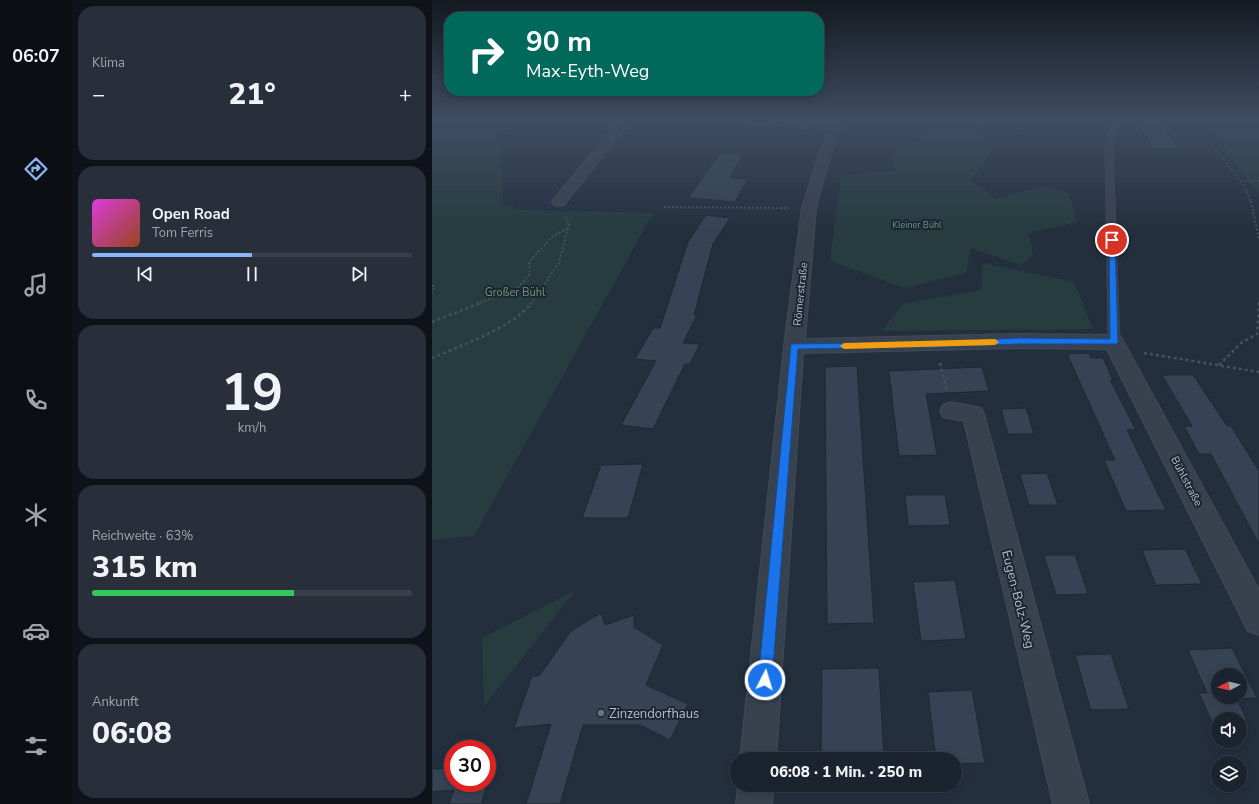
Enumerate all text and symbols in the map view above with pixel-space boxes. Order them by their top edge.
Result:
text: 90 m [526,23,592,61]
icon: right [460,28,512,80]
text: 06:07 [12,44,60,68]
text: Klima [92,54,125,72]
text: Max-Eyth-Weg [526,59,649,83]
text: 21° [228,74,276,115]
text: − [92,80,105,110]
text: + [399,80,412,110]
icon: directions [22,155,50,183]
text: Open Road [152,204,230,224]
park label: Kleiner Bühl [892,219,942,231]
pin [1095,223,1129,257]
text: Tom Ferris [152,224,213,242]
icon: arrive [1101,229,1123,251]
street label: Römerstraße [790,261,811,327]
icon: previous [134,263,156,285]
icon: pause [241,263,263,285]
icon: next [348,263,370,285]
icon: music [22,271,50,299]
park label: Großer Bühl [485,285,546,300]
text: 19 [221,357,283,428]
icon: phone [22,386,50,414]
text: km/h [238,419,266,437]
street label: Bühlstraße [1167,454,1206,509]
icon: climate [22,501,50,529]
text: Reichweite · 63% [92,527,193,545]
text: 315 km [92,547,198,588]
street label: Eugen-Bolz-Weg [997,548,1039,650]
icon: car [22,617,50,645]
position arrow [744,659,786,701]
north arrow [1211,668,1247,704]
map controls [1211,668,1247,792]
text: Ankunft [92,693,139,711]
place label: Zinzendorfhaus [609,705,699,723]
marker: Zinzendorfhaus [596,708,606,718]
button: sound [1211,712,1247,748]
text: 06:08 [92,713,172,754]
icon: filters [22,732,50,760]
speed limit sign: 30 [444,740,496,792]
button: layers [1211,756,1247,792]
text: 06:08 · 1 Min. · 250 m [770,762,922,782]

